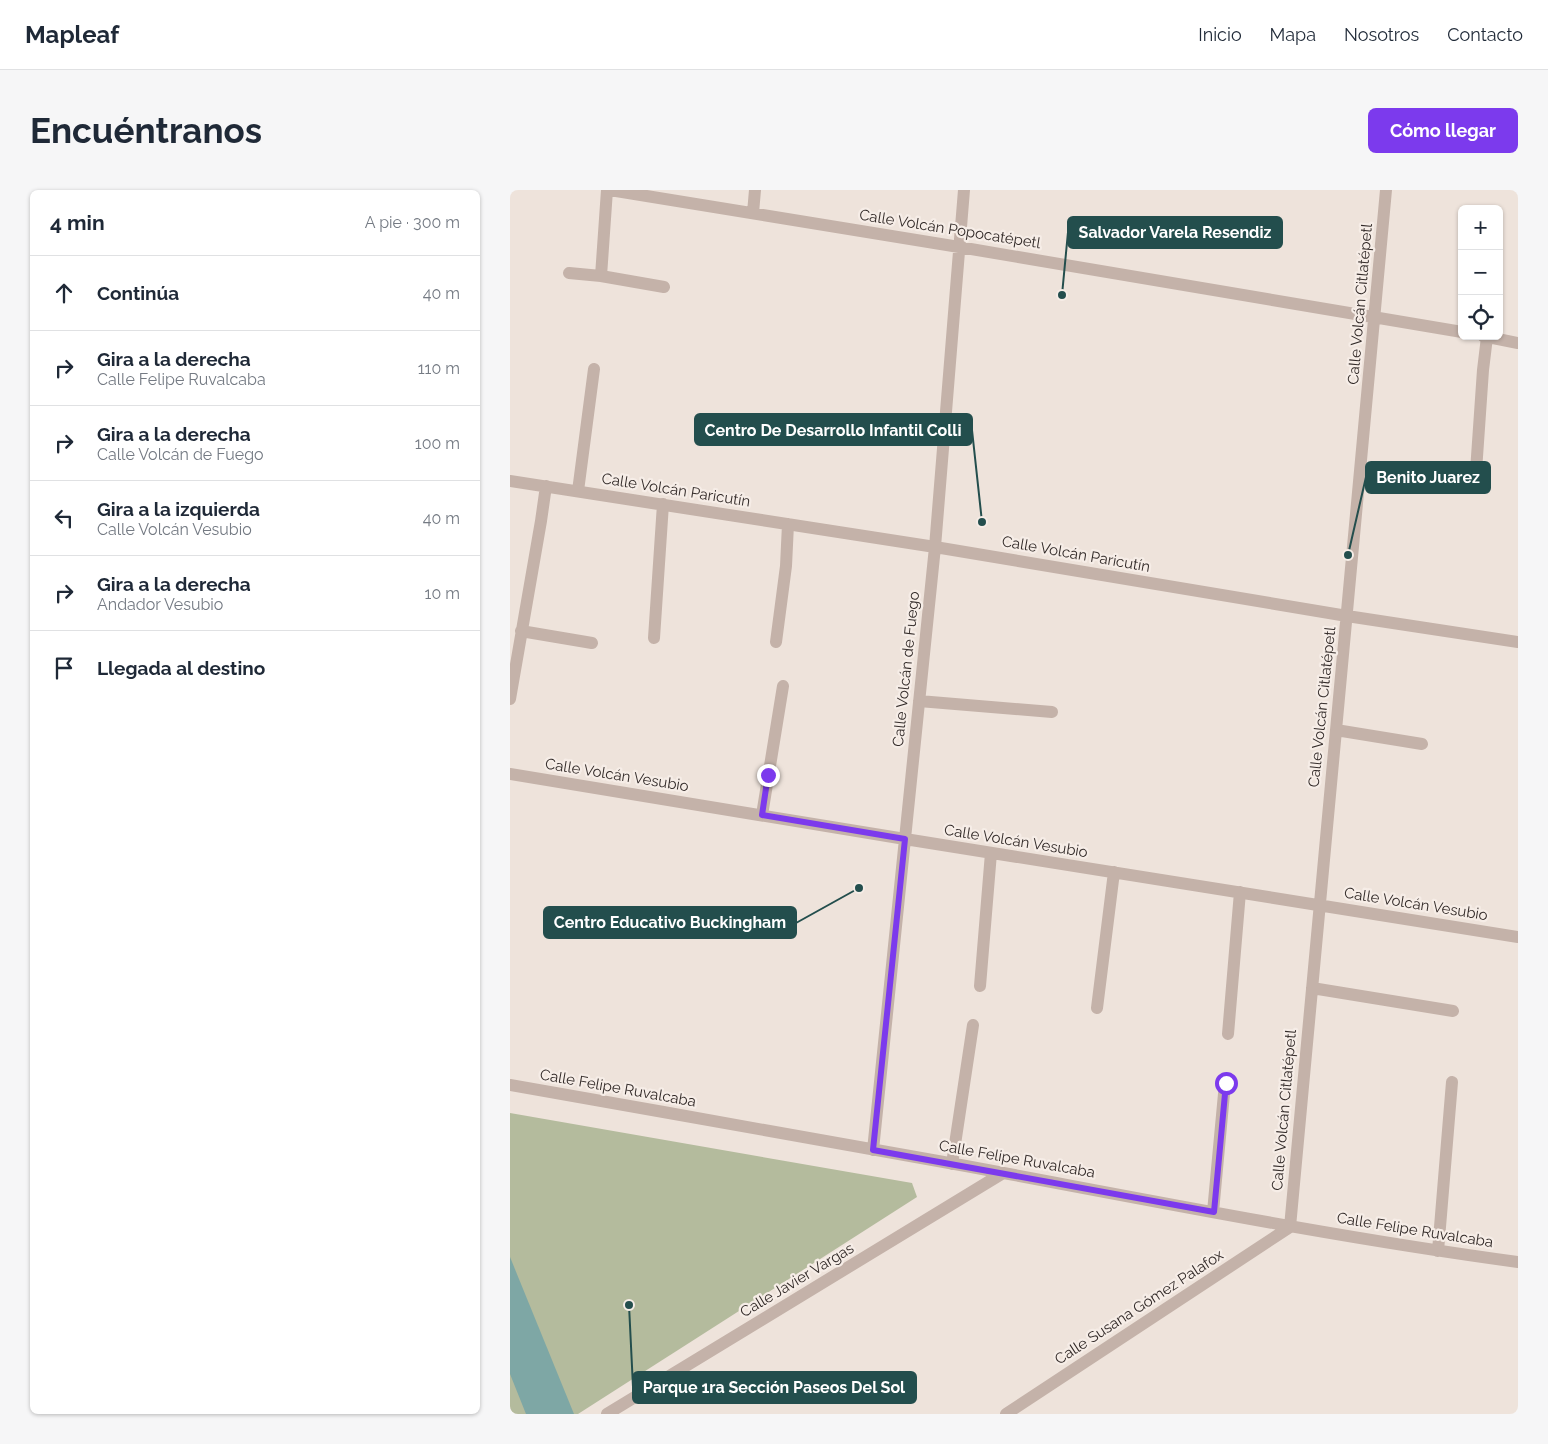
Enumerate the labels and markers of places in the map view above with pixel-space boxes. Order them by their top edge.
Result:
callout: Salvador Varela Resendiz [1068,217,1282,248]
callout: Centro De Desarrollo Infantil Colli [695,414,972,445]
callout: Benito Juarez [1366,462,1490,493]
callout: Centro Educativo Buckingham [544,907,796,938]
callout: Parque 1ra Sección Paseos Del Sol [633,1372,916,1403]

